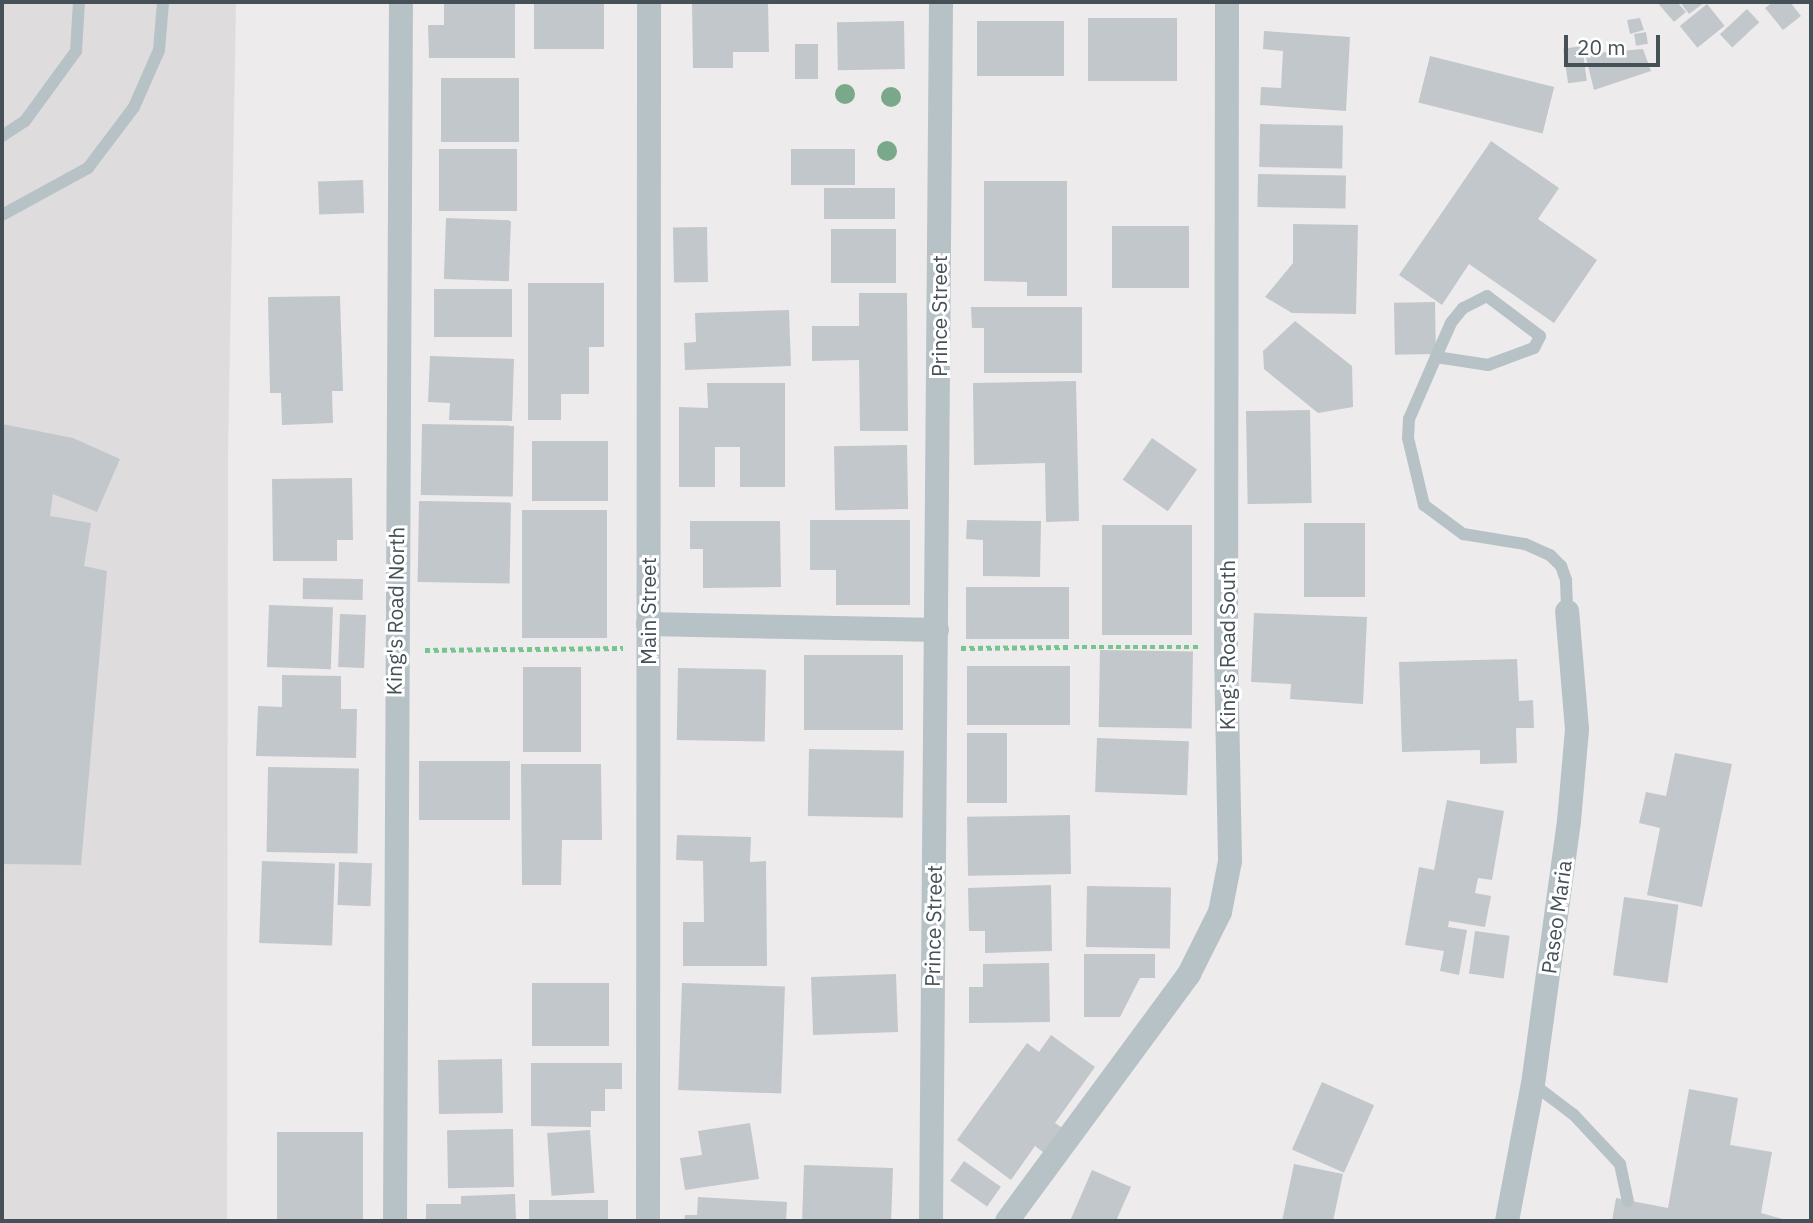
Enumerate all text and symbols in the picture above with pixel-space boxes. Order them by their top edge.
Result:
scale bar [1568,21,1664,65]
text: 20 m [1577,33,1626,61]
street label: Prince Street [926,255,952,377]
street label: King's Road North [381,526,409,696]
street label: Main Street [635,557,661,665]
street label: King's Road South [1214,560,1240,730]
street label: Paseo Maria [1536,858,1576,976]
street label: Prince Street [919,865,947,987]

